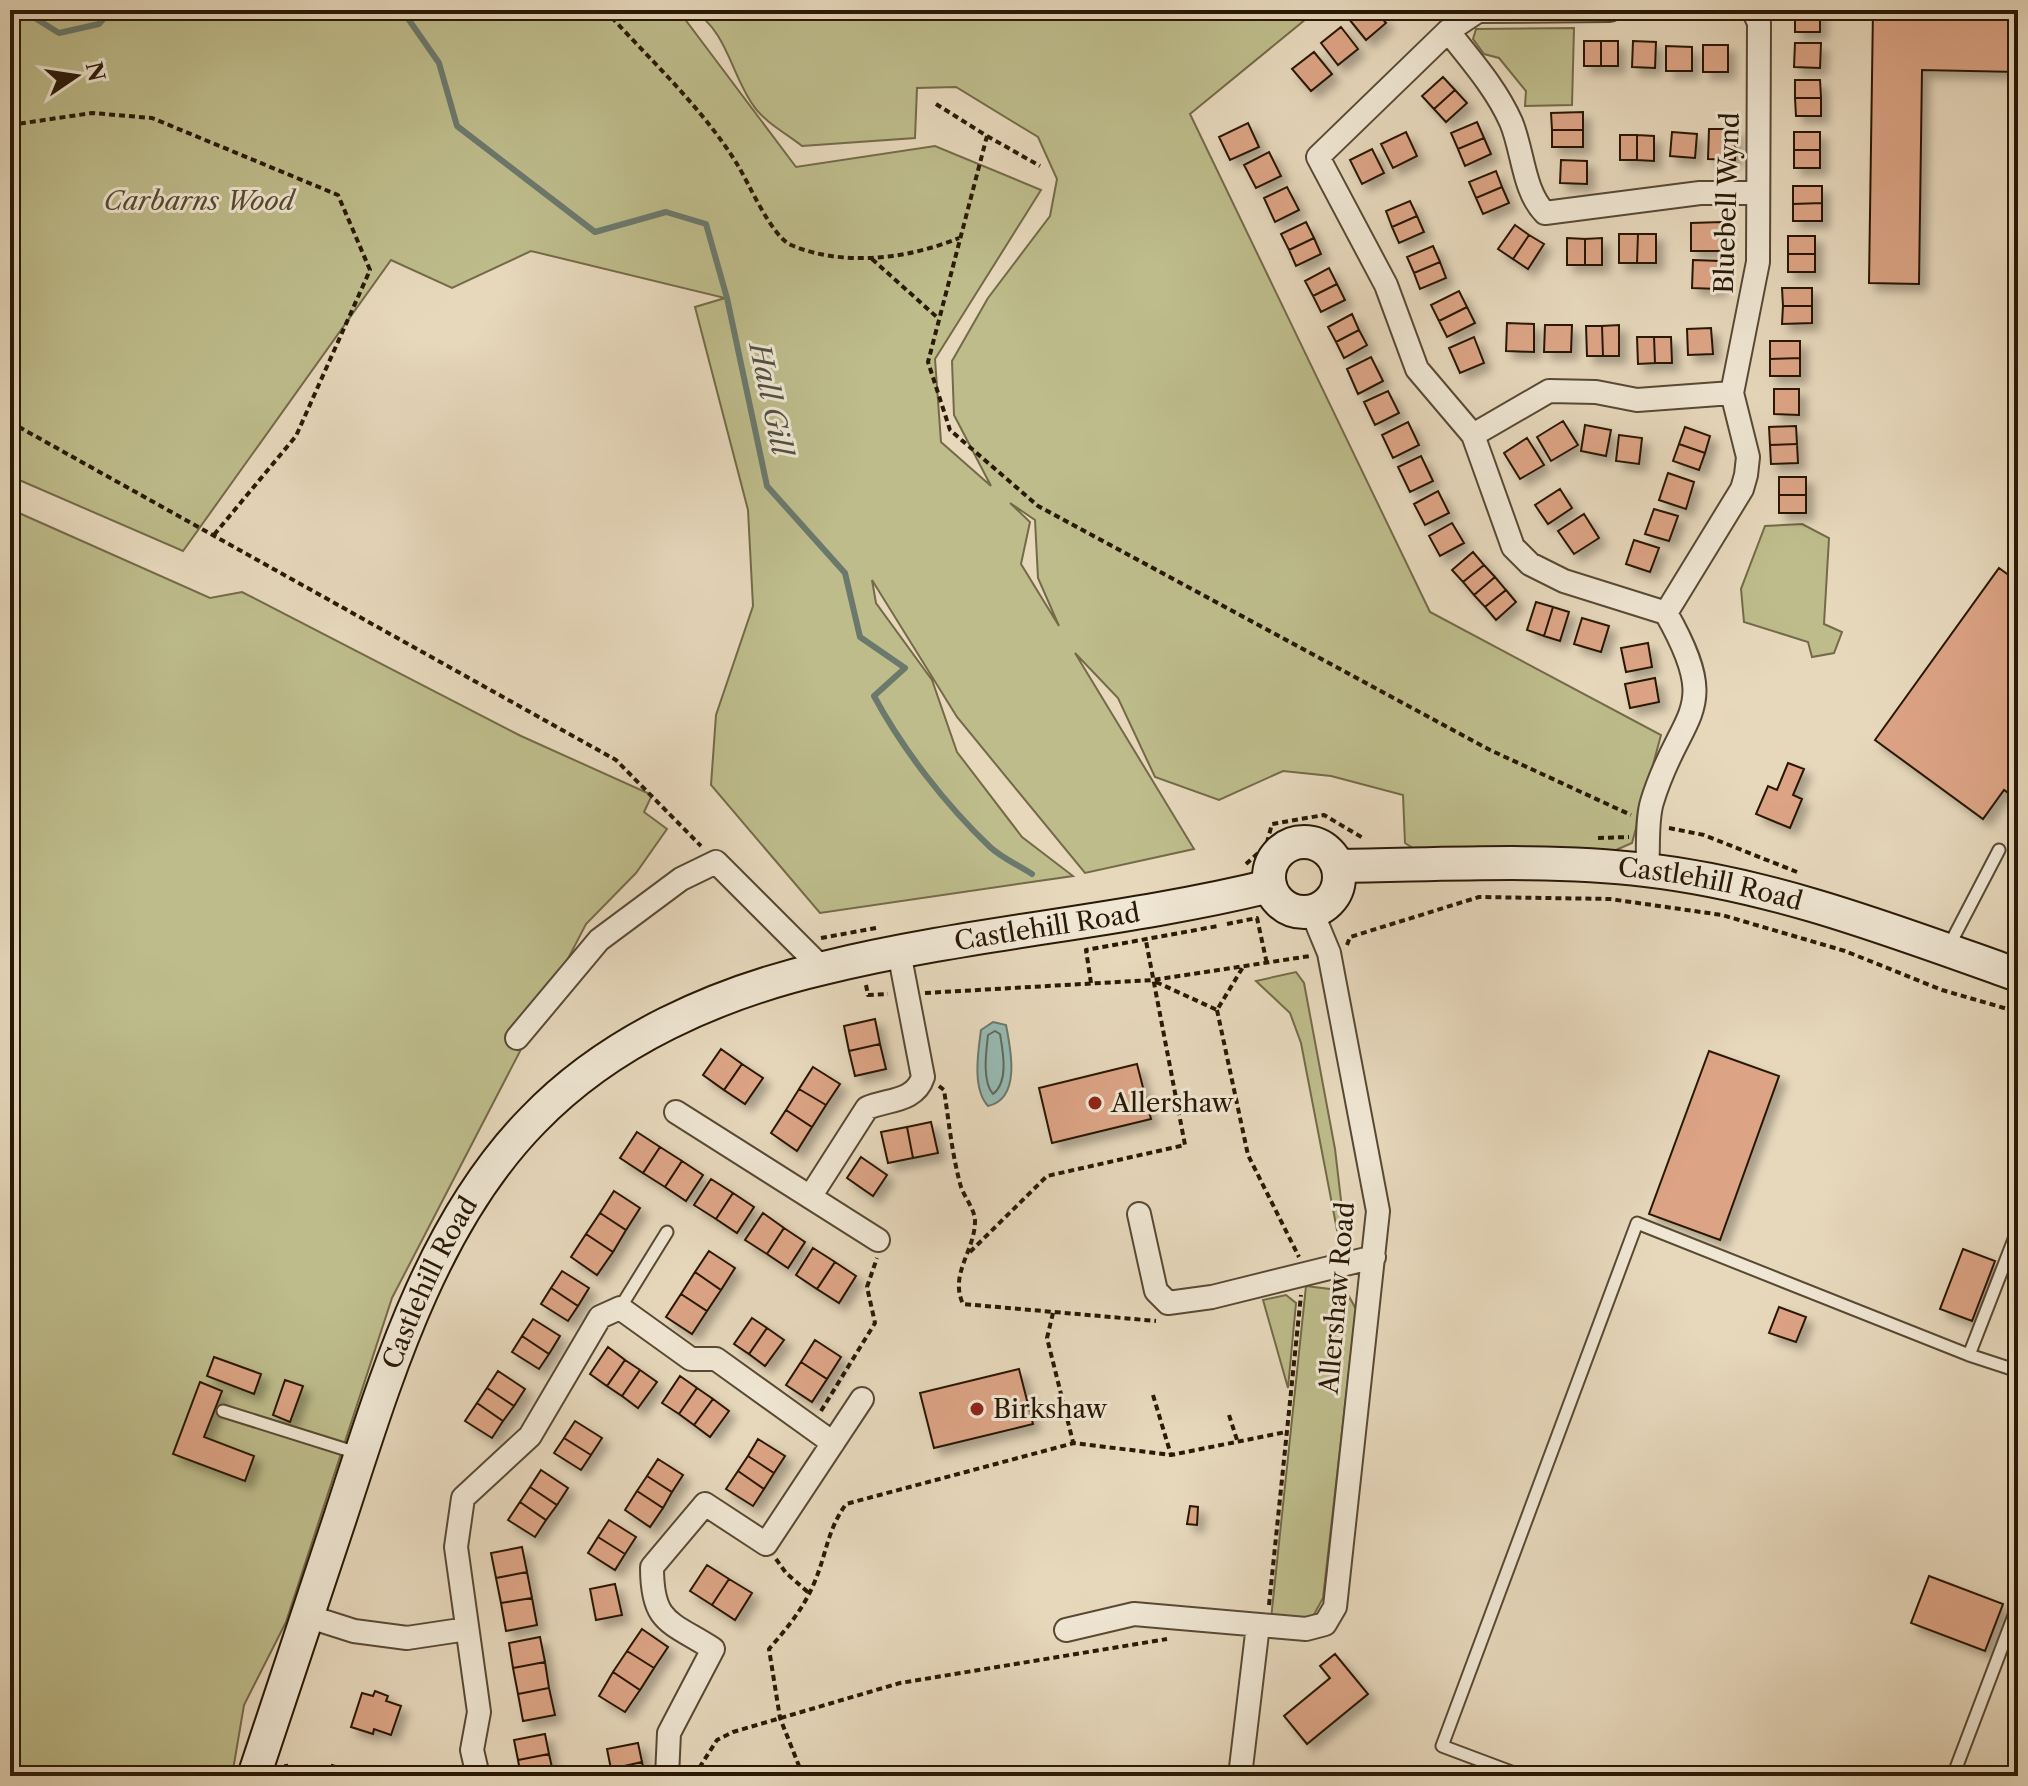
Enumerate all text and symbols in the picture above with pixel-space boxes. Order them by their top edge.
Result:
north arrow [36,36,116,116]
text: N [80,59,110,84]
street label: Bluebell Wynd [1708,112,1746,294]
park label: Carbarns Wood [104,185,297,217]
water label: Hall Gill [742,337,800,462]
street label: Castlehill Road [1617,851,1806,918]
street label: Castlehill Road [952,896,1142,957]
place label: Allershaw [1110,1087,1234,1119]
marker: Allershaw [1086,1094,1104,1112]
street label: Castlehill Road [376,1190,484,1374]
street label: Allershaw Road [1313,1200,1361,1396]
place label: Birkshaw [993,1393,1108,1425]
marker: Birkshaw [968,1400,986,1418]

